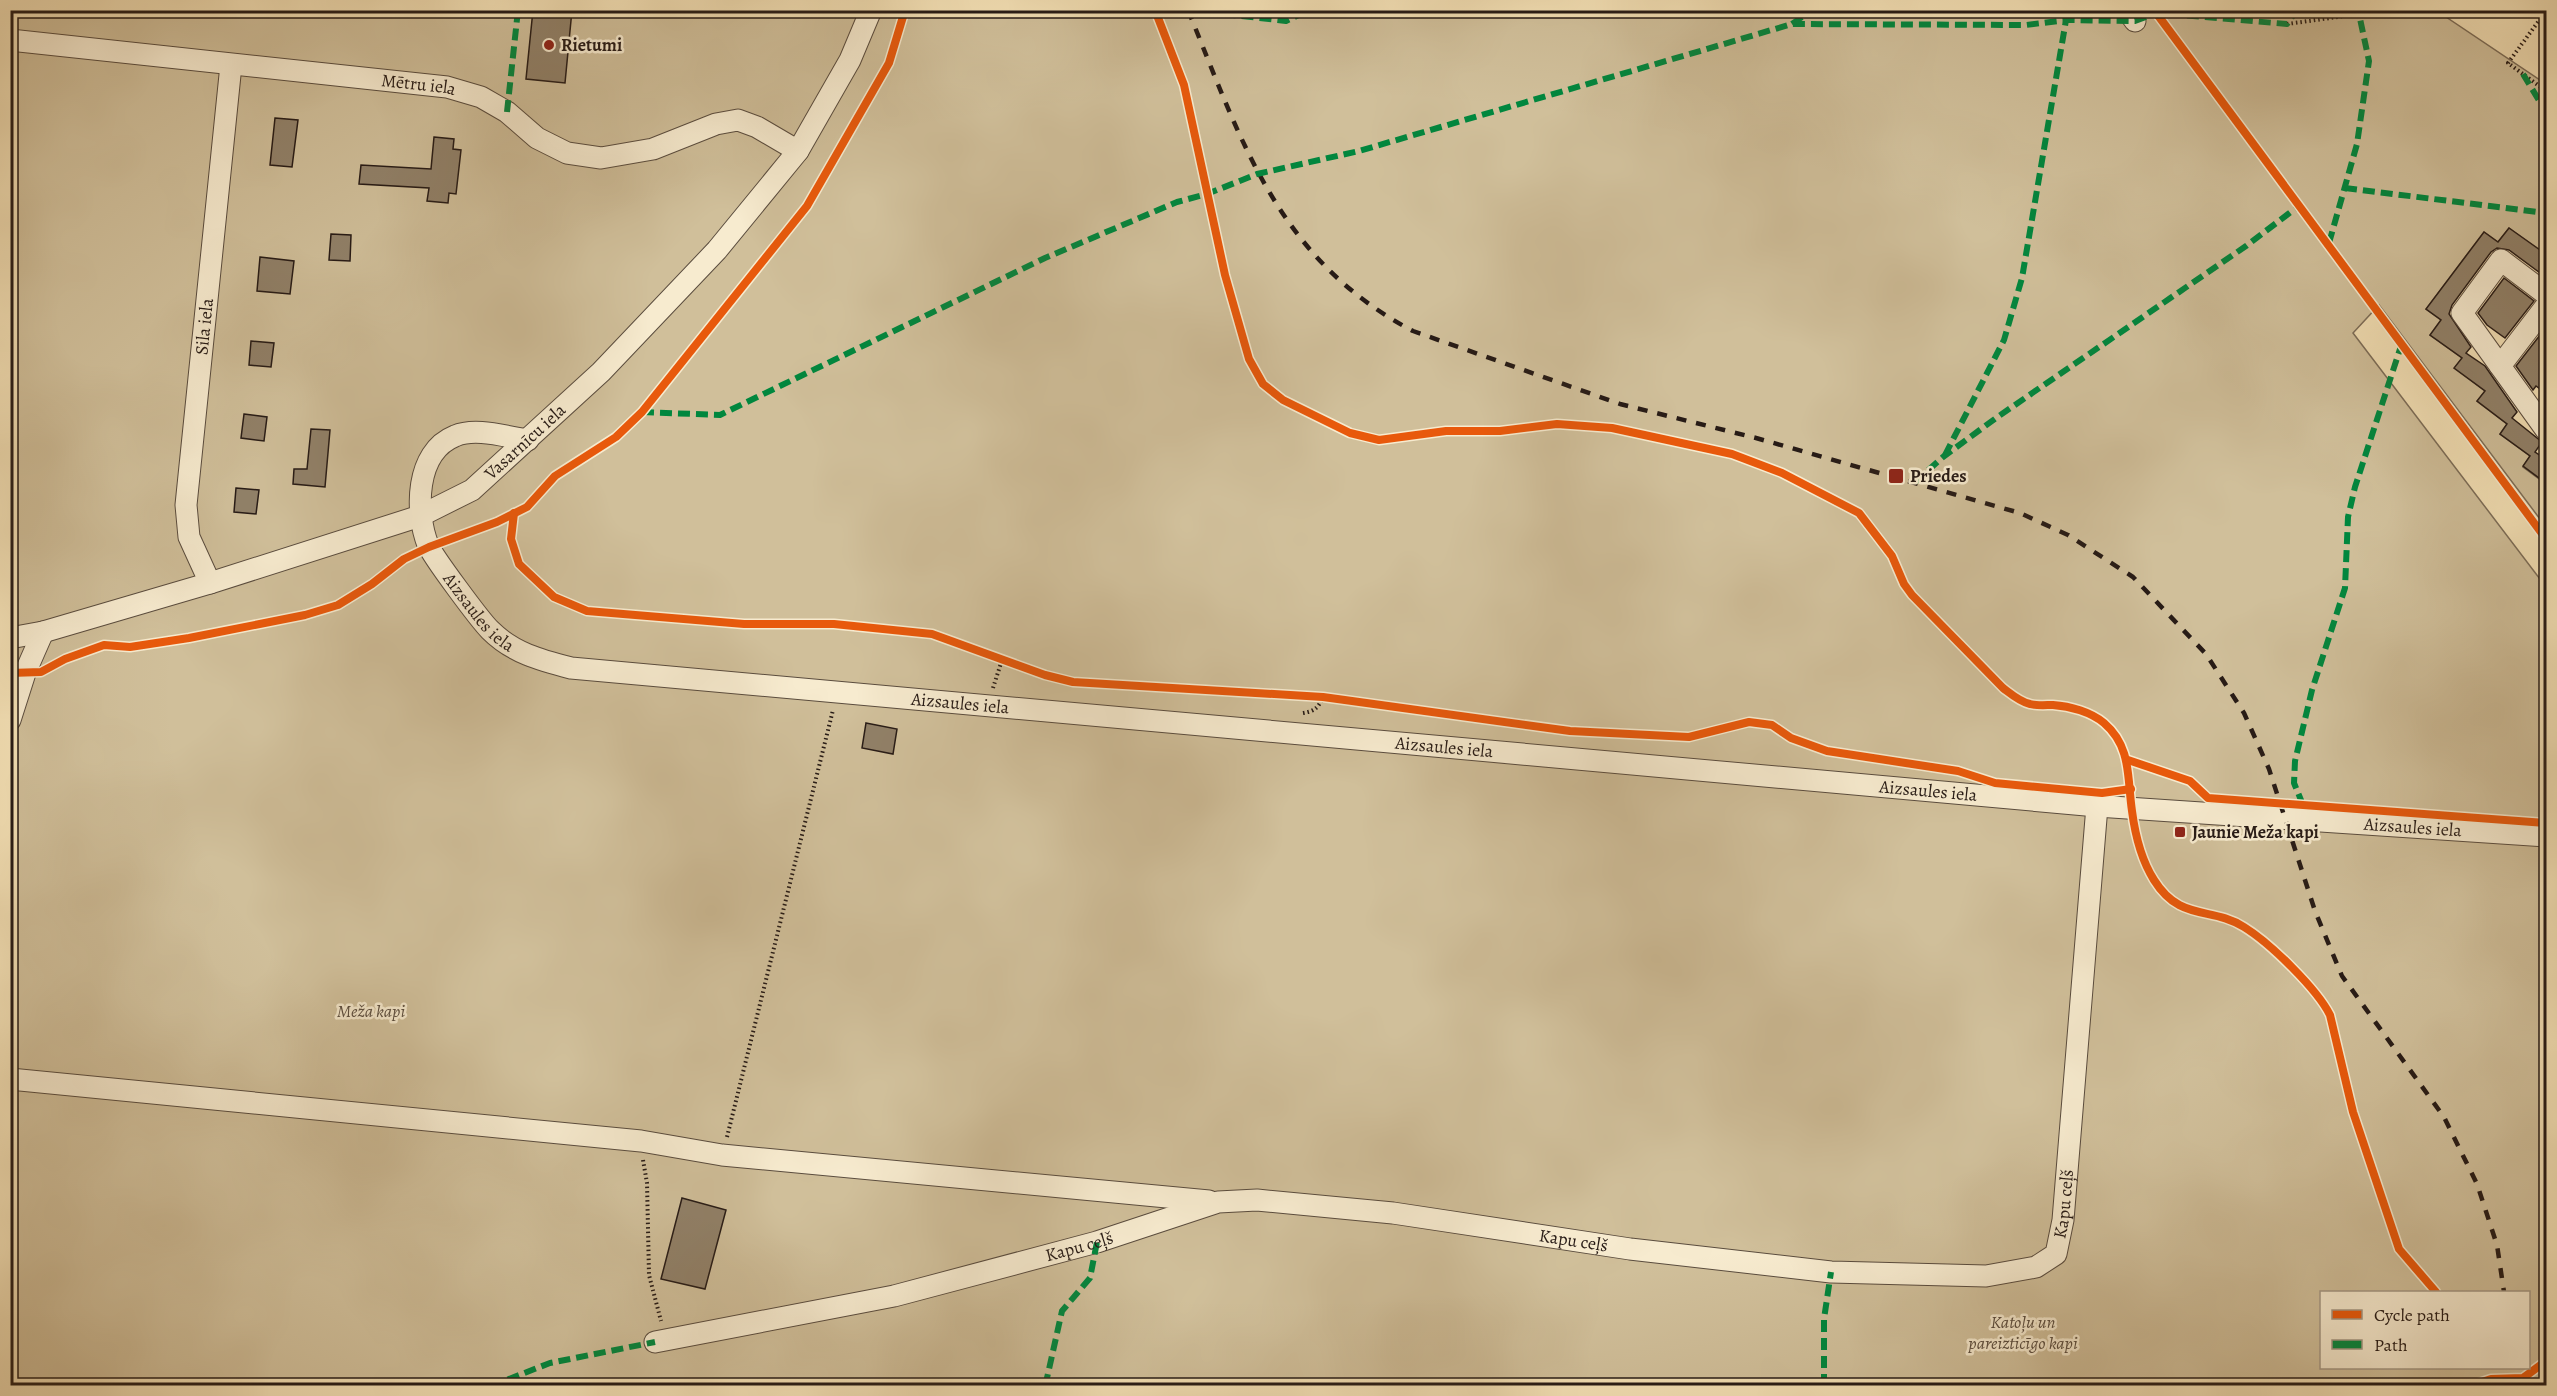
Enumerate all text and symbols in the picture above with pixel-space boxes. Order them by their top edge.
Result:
place label: Rietumi [561,33,622,57]
marker: Rietumi [542,38,556,52]
street label: Mētru iela [380,68,460,101]
street label: Sila iela [189,297,219,356]
street label: Vasarnīcu iela [478,398,571,486]
place label: Priedes [1910,464,1967,488]
marker: Priedes [1887,467,1905,485]
street label: Aizsaules iela [437,567,519,658]
street label: Aizsaules iela [909,687,1011,720]
street label: Aizsaules iela [1393,731,1495,763]
street label: Aizsaules iela [1877,774,1979,807]
street label: Aizsaules iela [2362,812,2463,842]
place label: Jaunie Meža kapi [2192,820,2319,844]
marker: Jaunie Meža kapi [2173,825,2187,839]
park label: Meža kapi [337,999,405,1023]
street label: Kapu ceļš [2047,1168,2079,1241]
street label: Kapu ceļš [1537,1223,1610,1257]
street label: Kapu ceļš [1043,1225,1116,1267]
legend [2320,1291,2530,1369]
text: Cycle path [2374,1303,2450,1327]
park label: Katoļu un pareizticīgo kapi [1967,1310,2078,1355]
text: Path [2374,1333,2408,1357]

